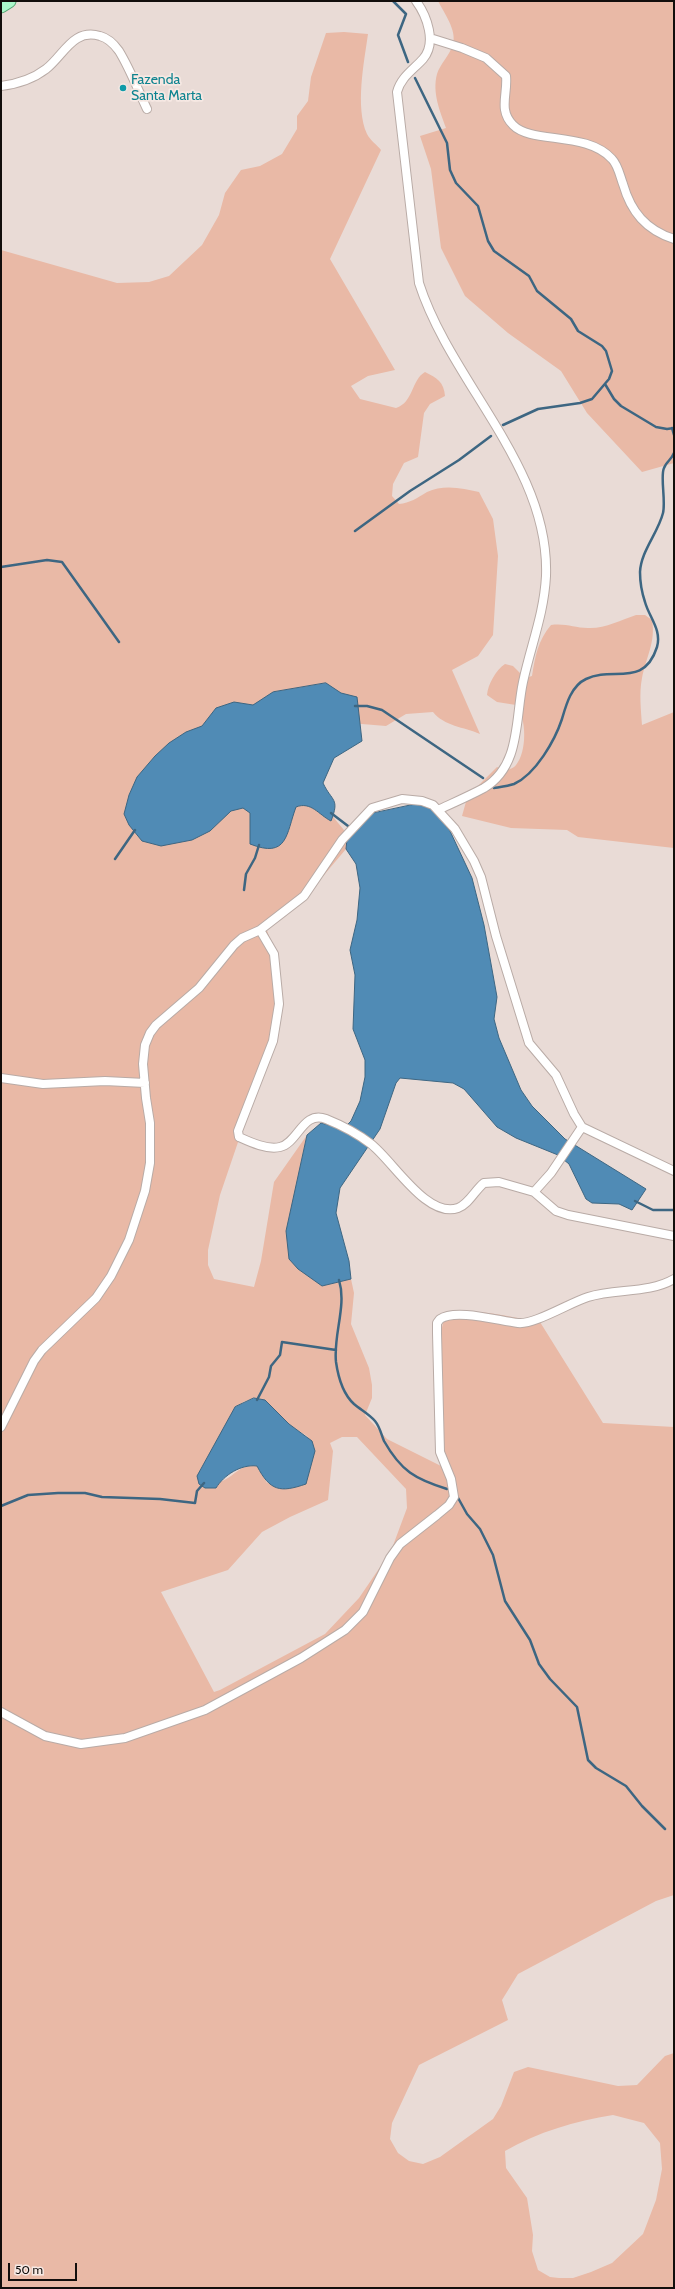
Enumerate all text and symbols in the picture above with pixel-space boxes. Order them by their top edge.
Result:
place label: Fazenda Santa Marta [131,72,202,104]
marker: Fazenda Santa Marta [118,83,128,93]
scale bar [10,2255,79,2281]
text: 50 m [15,2262,43,2277]

